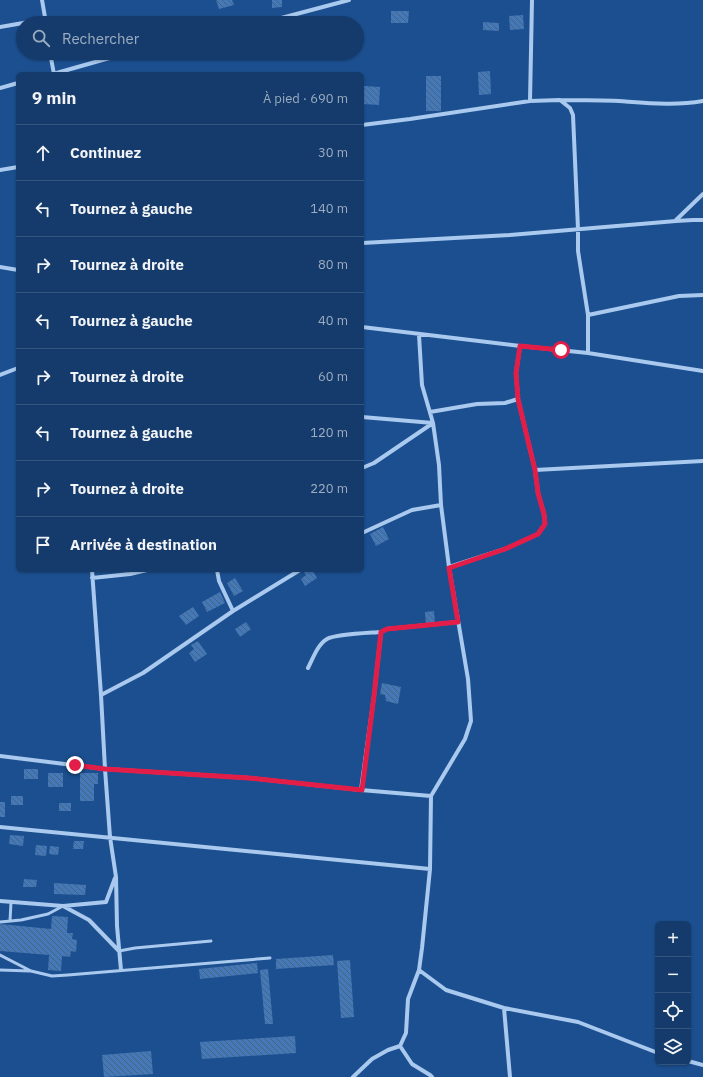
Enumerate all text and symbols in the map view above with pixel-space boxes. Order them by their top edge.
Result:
search box [16,16,364,60]
icon: search [30,27,52,49]
text: Rechercher [62,29,139,48]
text: 9 min [32,87,76,109]
text: À pied · 690 m [263,90,348,107]
icon: ahead [32,142,54,164]
text: Continuez [70,143,141,162]
text: 30 m [318,144,348,161]
icon: left [32,198,54,220]
text: Tournez à gauche [70,199,193,218]
text: 140 m [310,200,348,217]
icon: right [32,254,54,276]
text: Tournez à droite [70,255,184,274]
text: 80 m [318,256,348,273]
icon: left [32,310,54,332]
text: Tournez à gauche [70,311,193,330]
text: 40 m [318,312,348,329]
route start [552,341,570,359]
icon: right [32,366,54,388]
text: Tournez à droite [70,367,184,386]
text: 60 m [318,368,348,385]
icon: left [32,422,54,444]
text: Tournez à gauche [70,423,193,442]
text: 120 m [310,424,348,441]
icon: right [32,478,54,500]
text: Tournez à droite [70,479,184,498]
text: 220 m [310,480,348,497]
icon: arrive [32,534,54,556]
text: Arrivée à destination [70,535,217,554]
route end [66,756,84,774]
map controls [655,921,691,1065]
button: + [655,921,691,957]
button: − [655,957,691,993]
button: locate [655,993,691,1029]
button: layers [655,1029,691,1065]

